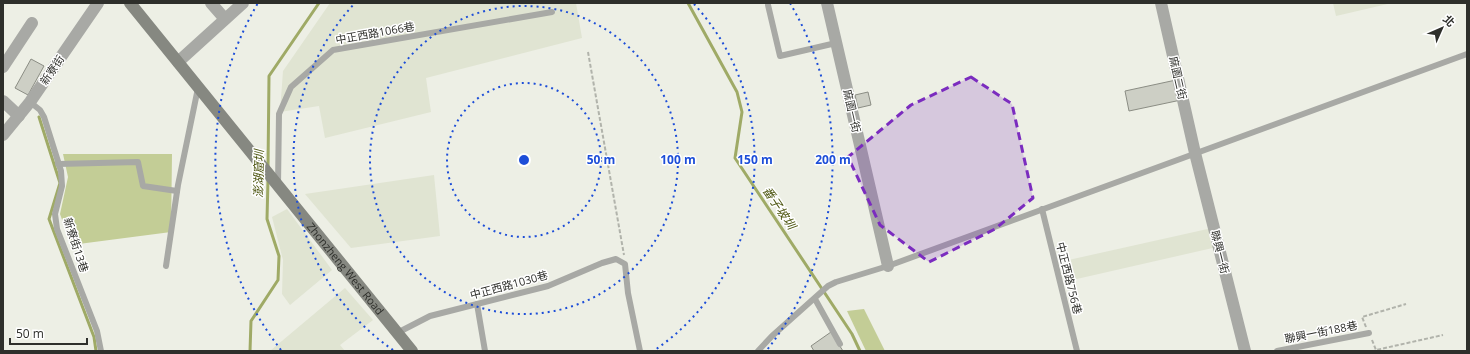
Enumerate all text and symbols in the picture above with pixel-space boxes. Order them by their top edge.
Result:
north arrow [1422,8,1462,48]
text: 北 [1440,11,1459,30]
street label: 中正西路1066巷 [334,18,416,47]
street label: 新寮街 [36,52,67,88]
street label: 麻園二街 [1166,55,1191,101]
street label: 麻園一街 [840,88,865,134]
water label: 澎湖窟圳 [250,148,267,198]
text: 50 m [587,151,615,168]
text: 100 m [660,151,696,168]
text: 150 m [737,151,773,168]
text: 200 m [815,151,851,168]
centre of rings [517,153,531,167]
water label: 番子坡圳 [759,183,801,234]
street label: 新寮街13巷 [61,216,92,274]
street label: Zhonzheng West Road [304,219,388,318]
street label: 聯興一街 [1208,229,1233,275]
street label: 中正西路756巷 [1053,240,1086,316]
street label: 中正西路1030巷 [468,267,550,302]
street label: 聯興一街188巷 [1283,317,1359,346]
scale bar [10,320,87,346]
text: 50 m [16,325,44,342]

